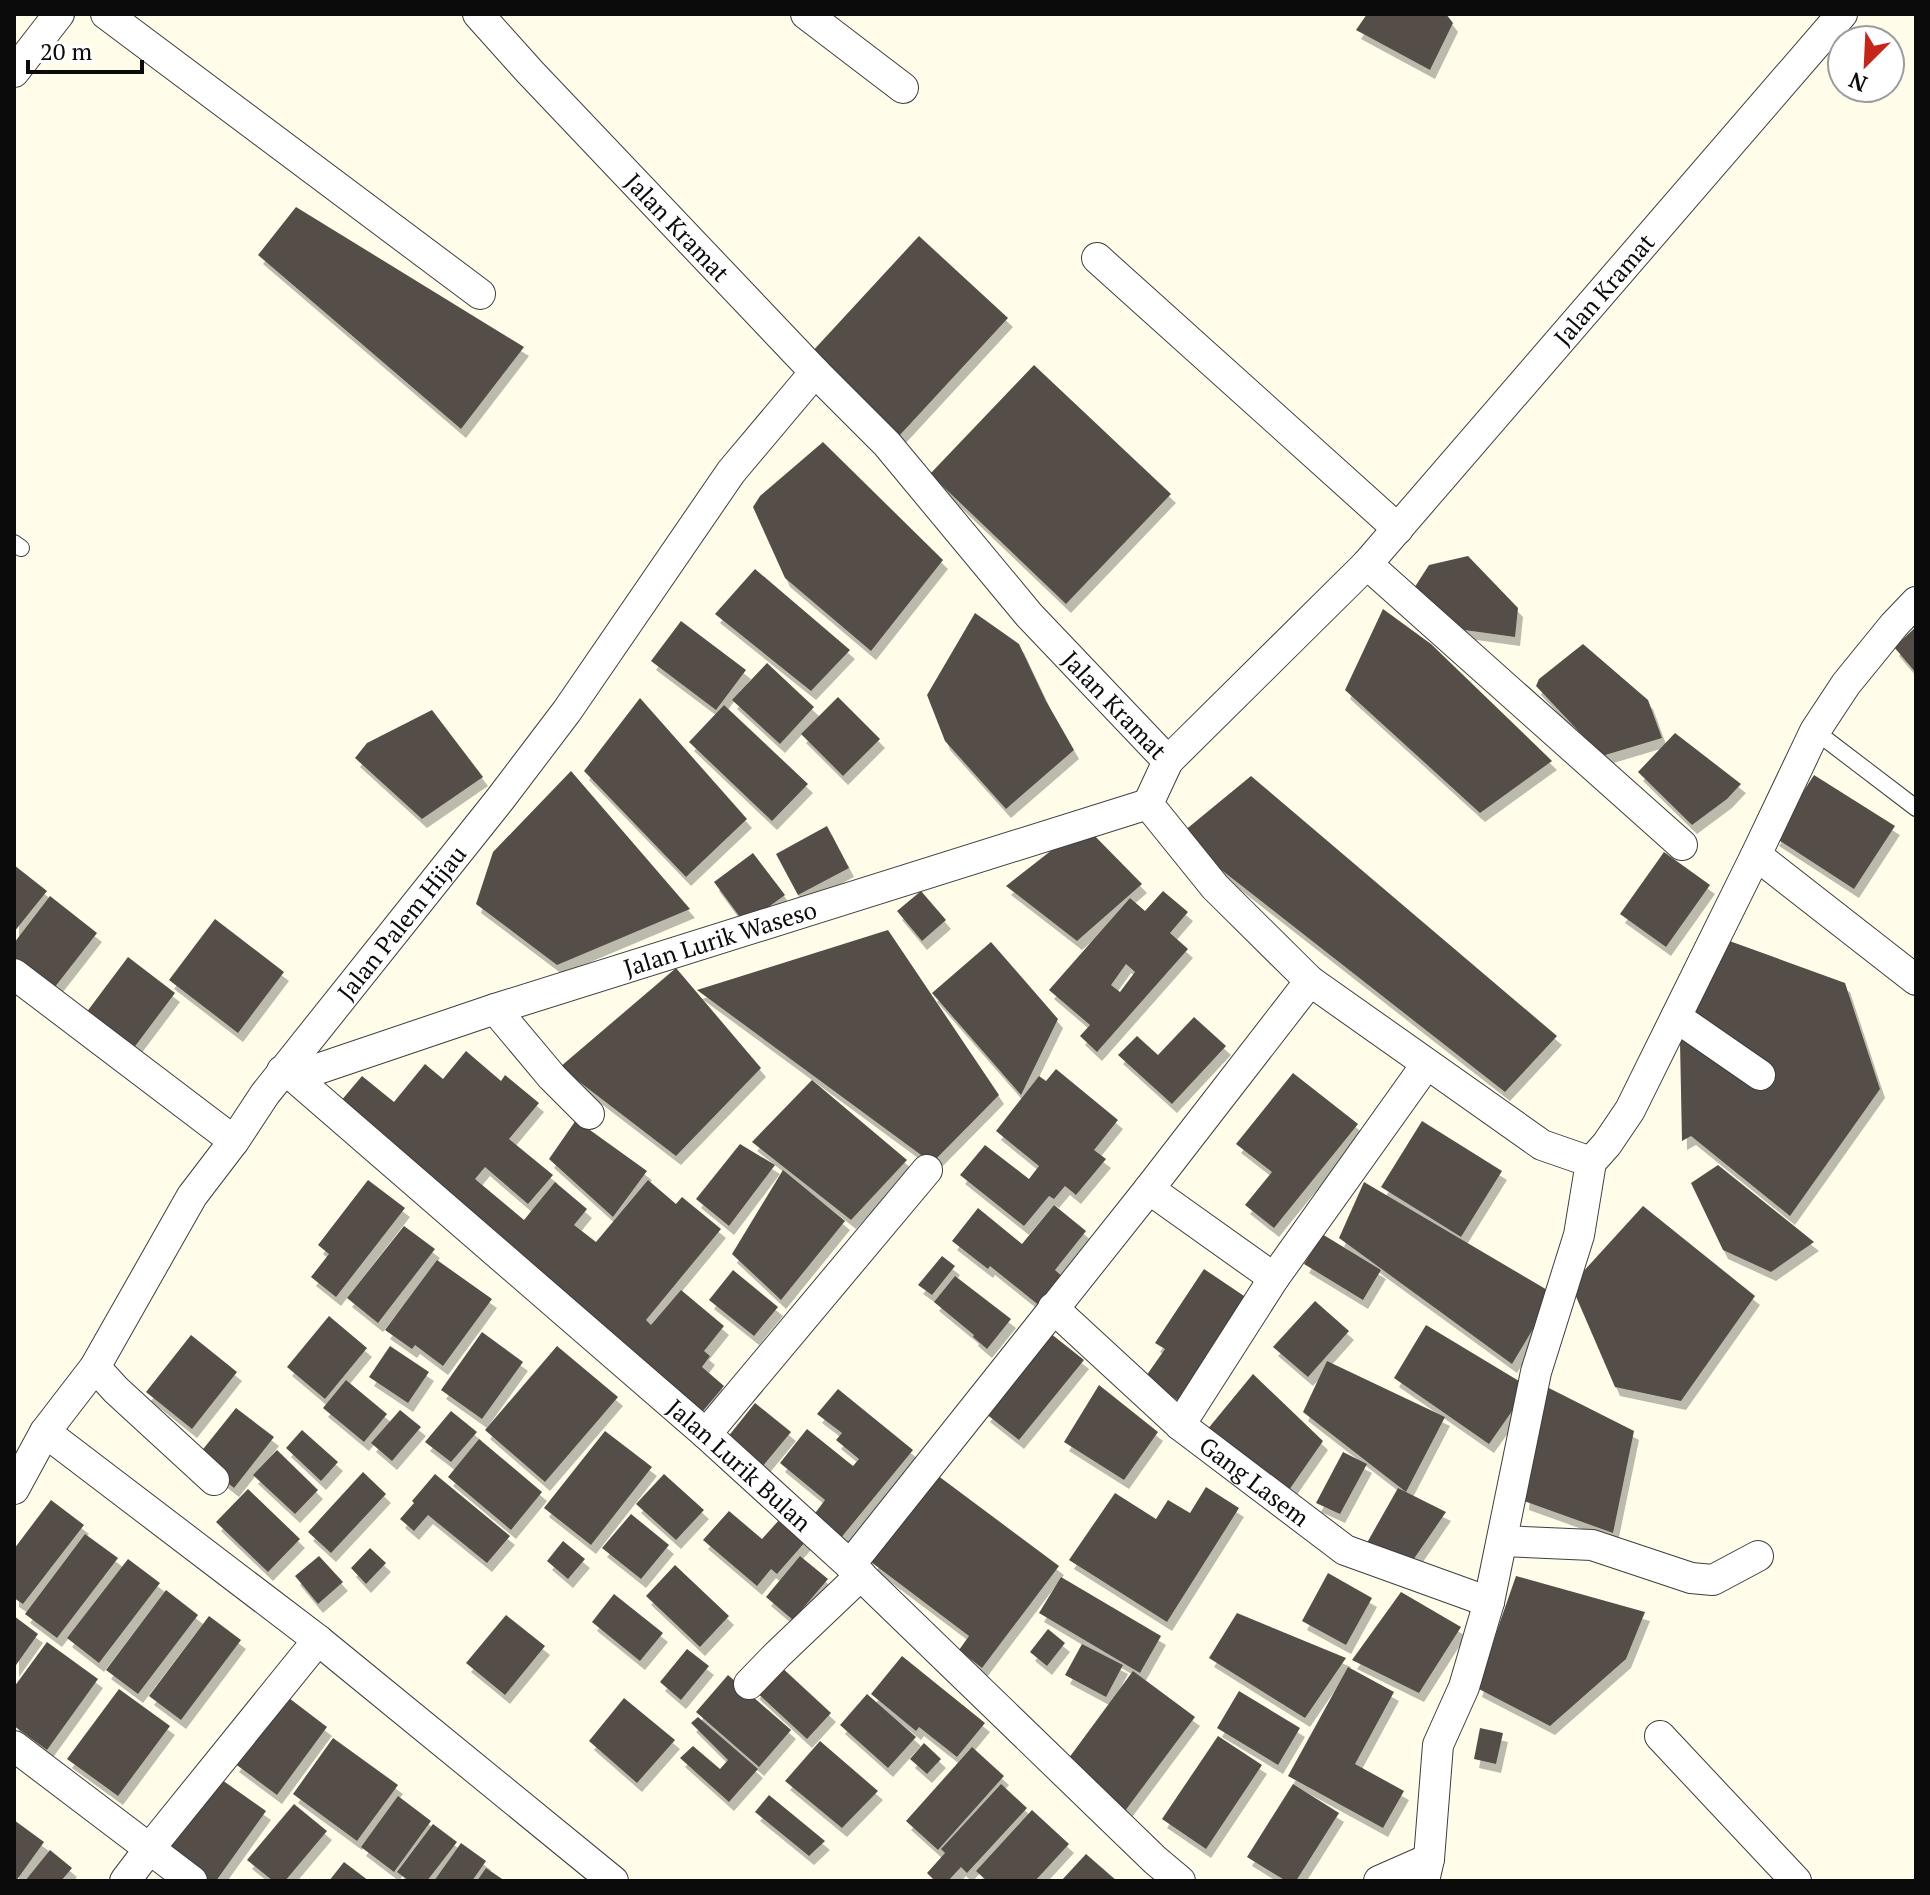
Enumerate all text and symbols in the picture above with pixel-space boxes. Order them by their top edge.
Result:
scale bar [28,24,142,74]
north arrow [1826,24,1906,104]
text: 20 m [40,35,92,67]
text: N [1844,66,1871,99]
street label: Jalan Kramat [618,166,737,288]
street label: Jalan Kramat [1547,227,1661,352]
street label: Jalan Kramat [1055,644,1174,766]
street label: Jalan Palem Hijau [330,838,473,1007]
street label: Jalan Lurik Waseso [619,893,820,984]
street label: Jalan Lurik Bulan [660,1392,818,1538]
street label: Gang Lasem [1193,1429,1316,1533]

